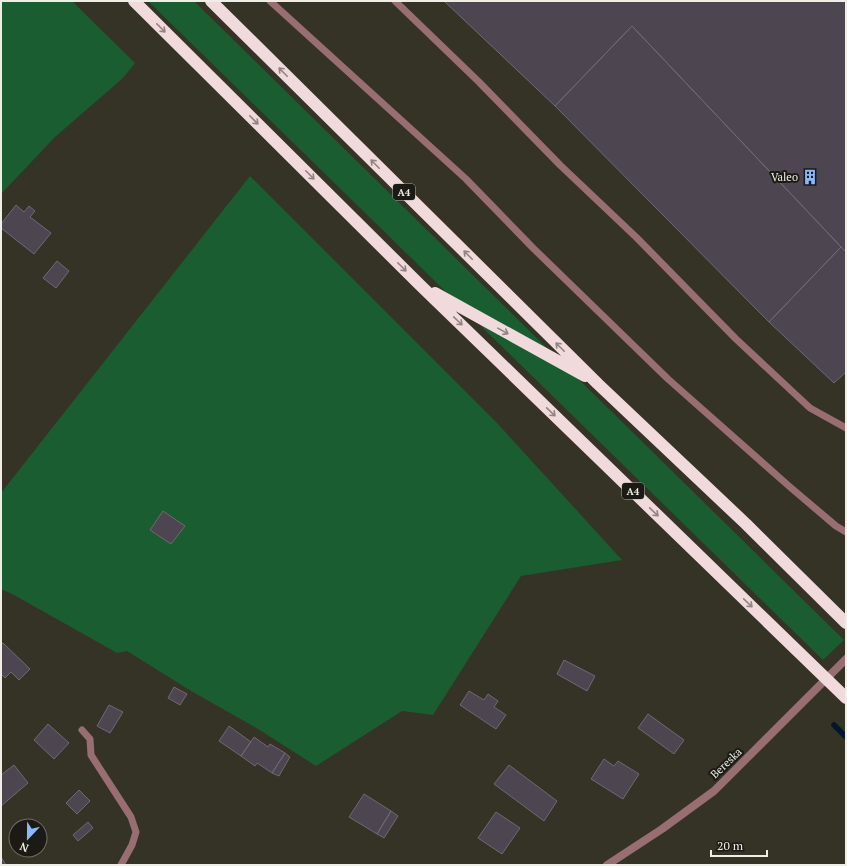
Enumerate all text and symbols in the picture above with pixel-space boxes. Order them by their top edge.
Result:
one-way arrow [156,23,166,33]
one-way arrow [278,67,288,77]
one-way arrow [249,115,259,124]
one-way arrow [370,159,380,169]
building icon: Valeo [801,168,819,186]
one-way arrow [305,170,315,180]
place label: Valeo [771,170,798,184]
road number: A4 [393,184,415,200]
one-way arrow [463,250,473,260]
one-way arrow [397,262,407,272]
one-way arrow [453,317,463,326]
one-way arrow [496,327,508,335]
one-way arrow [555,342,565,352]
one-way arrow [546,407,556,417]
road number: A4 [622,483,644,499]
one-way arrow [649,507,659,517]
one-way arrow [743,598,753,608]
street label: Bereska [707,744,745,781]
north arrow [8,818,48,858]
scale bar [711,832,767,858]
text: 20 m [717,838,744,853]
text: N [17,839,31,855]

